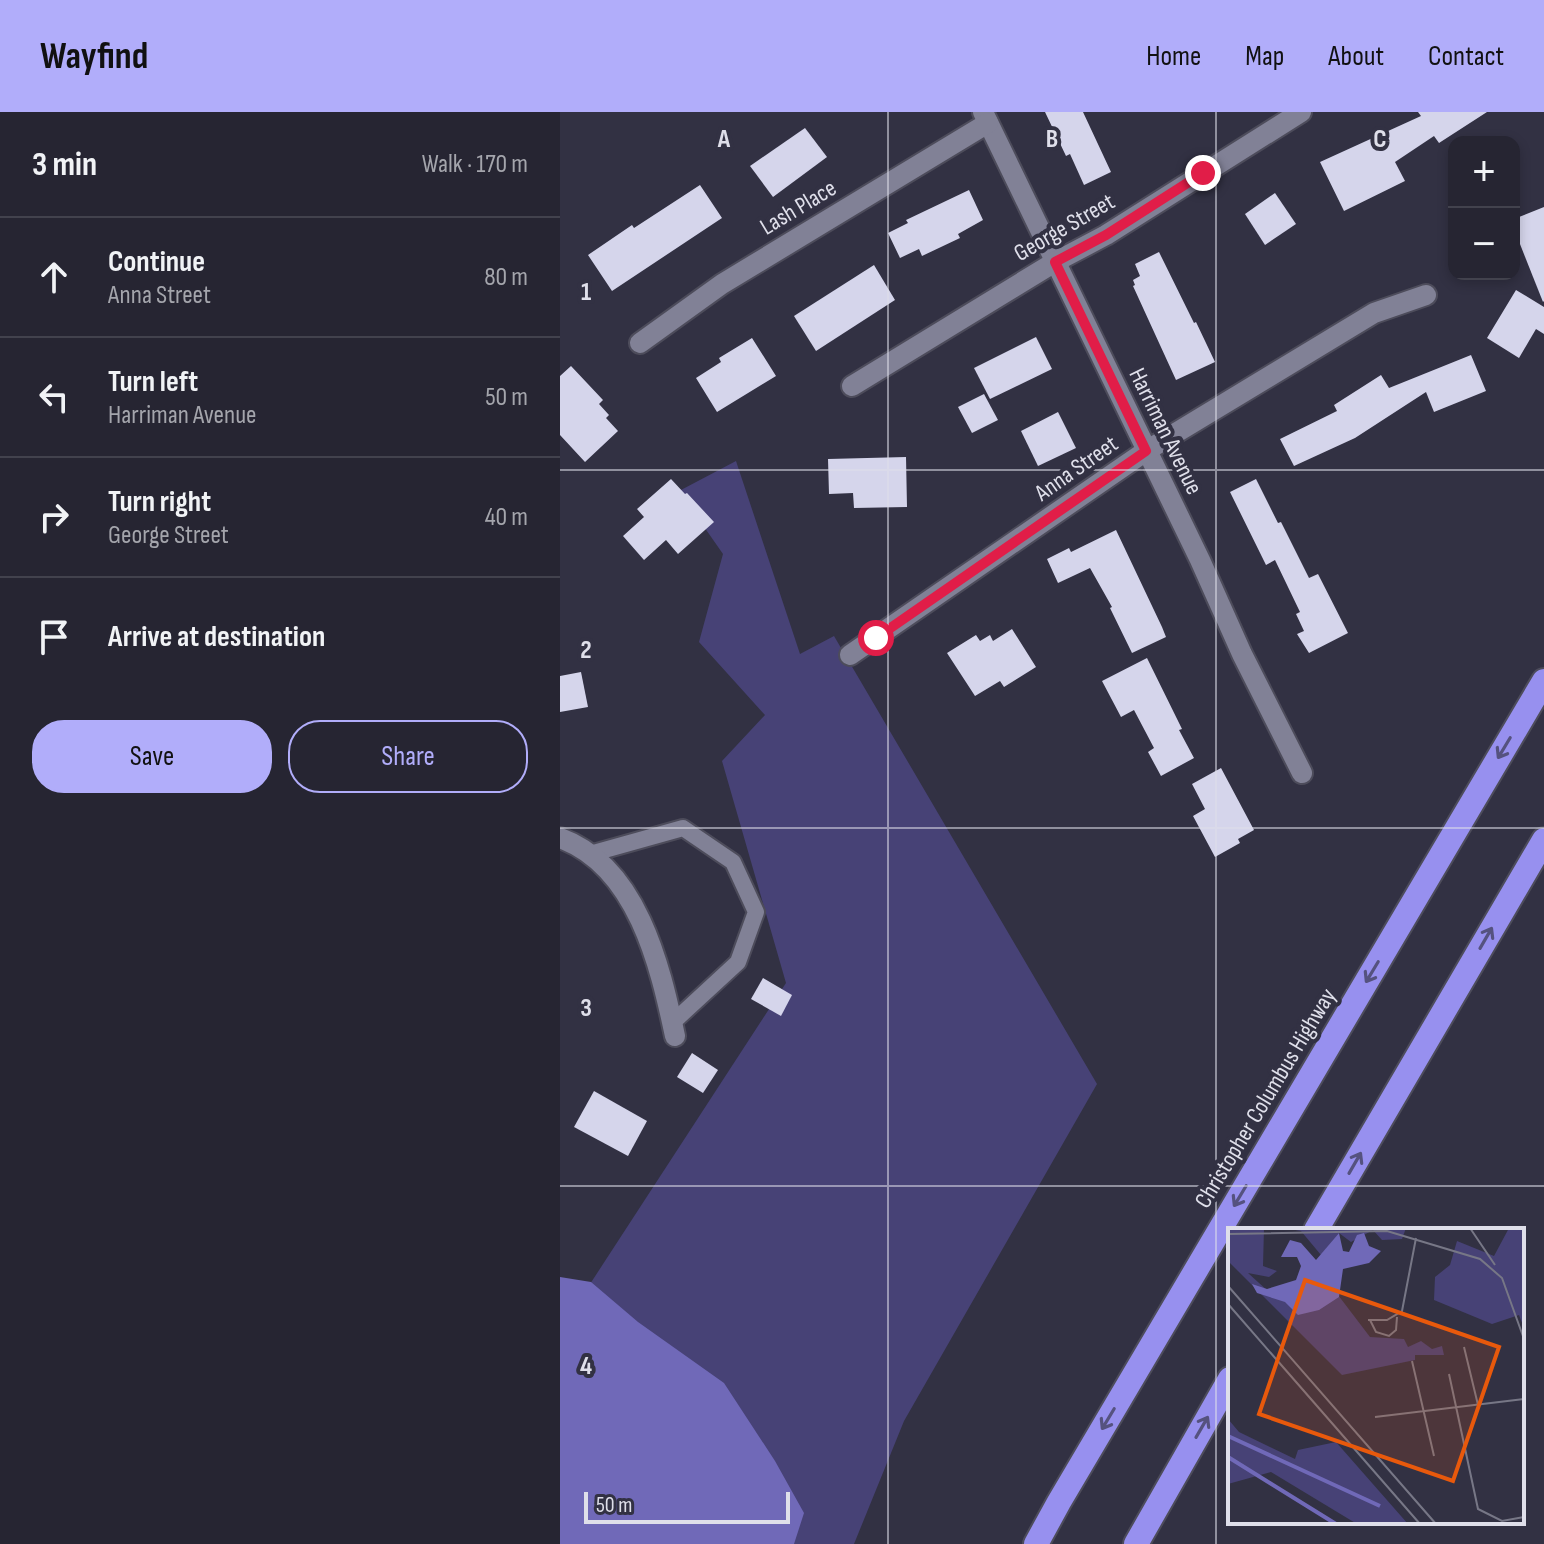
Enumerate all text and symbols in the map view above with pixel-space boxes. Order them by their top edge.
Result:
text: Wayfind [40,34,148,79]
text: Home [1146,40,1201,73]
text: Map [1245,40,1284,73]
text: About [1328,40,1384,73]
text: Contact [1428,40,1504,73]
text: A [717,124,731,155]
text: B [1046,124,1058,155]
text: C [1373,124,1387,155]
map controls [1448,136,1520,280]
button: + [1448,136,1520,208]
text: 3 min [32,144,97,185]
text: Walk · 170 m [422,149,528,180]
route end [1185,155,1221,191]
street label: Lash Place [755,173,842,241]
street label: George Street [1009,187,1120,268]
button: − [1448,208,1520,280]
text: Continue [108,244,205,280]
icon: ahead [32,255,76,299]
text: 80 m [484,262,528,293]
text: 1 [581,277,591,308]
text: Anna Street [108,280,211,311]
street label: Harriman Avenue [1122,363,1209,499]
text: Turn left [108,364,198,400]
icon: left [32,375,76,419]
text: 50 m [485,382,528,413]
text: Harriman Avenue [108,400,257,431]
street label: Anna Street [1028,429,1124,508]
text: Turn right [108,484,211,520]
icon: right [32,495,76,539]
text: 40 m [485,502,528,533]
text: George Street [108,520,229,551]
icon: arrive [32,615,76,659]
text: Arrive at destination [108,619,325,655]
route start [858,620,894,656]
text: 2 [580,635,592,666]
button: Save [32,720,272,793]
button: Share [288,720,528,793]
one-way arrow [1496,736,1512,759]
one-way arrow [1479,927,1495,950]
one-way arrow [1364,960,1380,983]
street label: Christopher Columbus Highway [1188,983,1343,1213]
text: 3 [580,993,592,1024]
one-way arrow [1347,1152,1363,1175]
one-way arrow [1232,1184,1248,1207]
inset map [1228,1228,1524,1524]
text: 4 [580,1351,592,1382]
one-way arrow [1100,1407,1115,1431]
one-way arrow [1195,1416,1210,1440]
scale bar [584,1488,790,1524]
text: 50 m [596,1492,632,1519]

